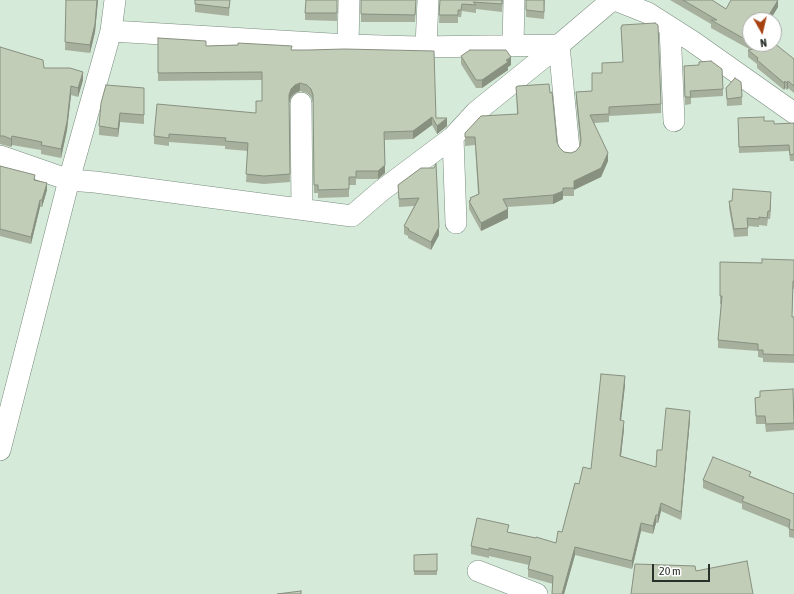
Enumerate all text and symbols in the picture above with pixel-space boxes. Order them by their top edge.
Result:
north arrow [742,12,782,52]
text: N [759,36,768,49]
scale bar [654,556,712,582]
text: 20 m [659,564,681,578]

